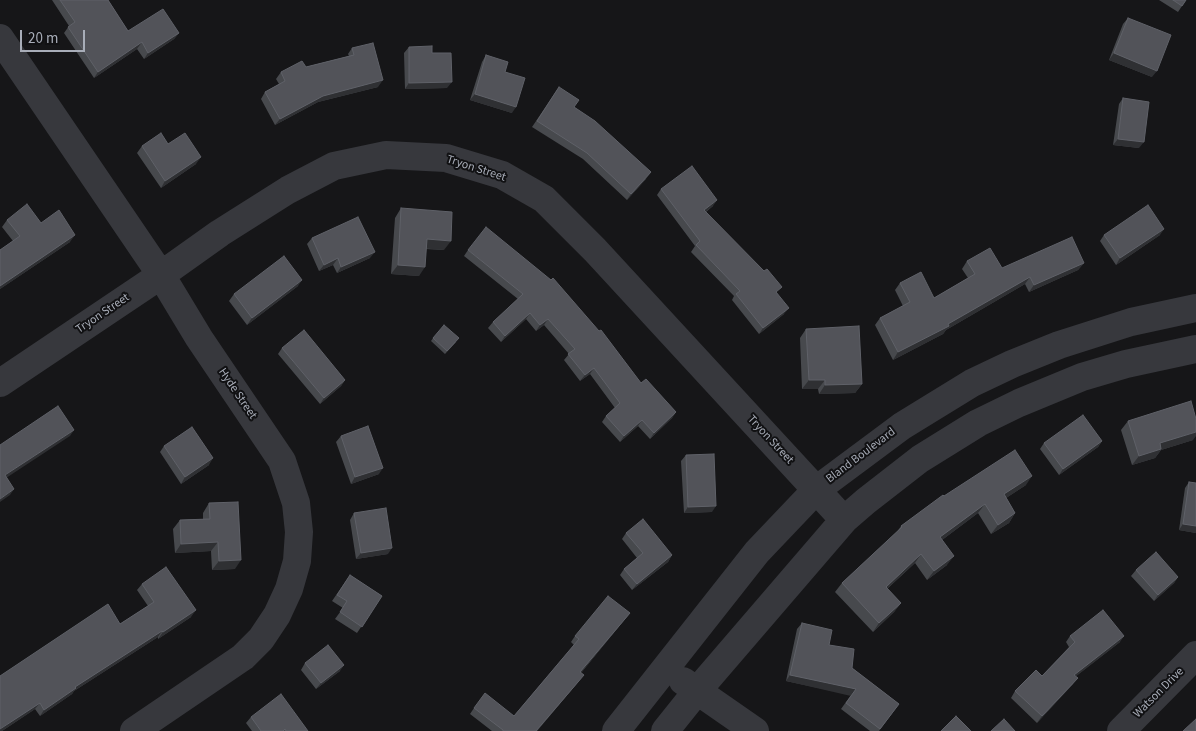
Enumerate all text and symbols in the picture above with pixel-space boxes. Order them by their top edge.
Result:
scale bar [22,20,88,52]
text: 20 m [28,28,58,49]
street label: Tryon Street [445,153,507,185]
street label: Tryon Street [74,291,132,337]
street label: Hyde Street [215,366,259,422]
street label: Tryon Street [744,413,796,467]
street label: Bland Boulevard [823,425,899,487]
street label: Watson Drive [1131,665,1187,721]

